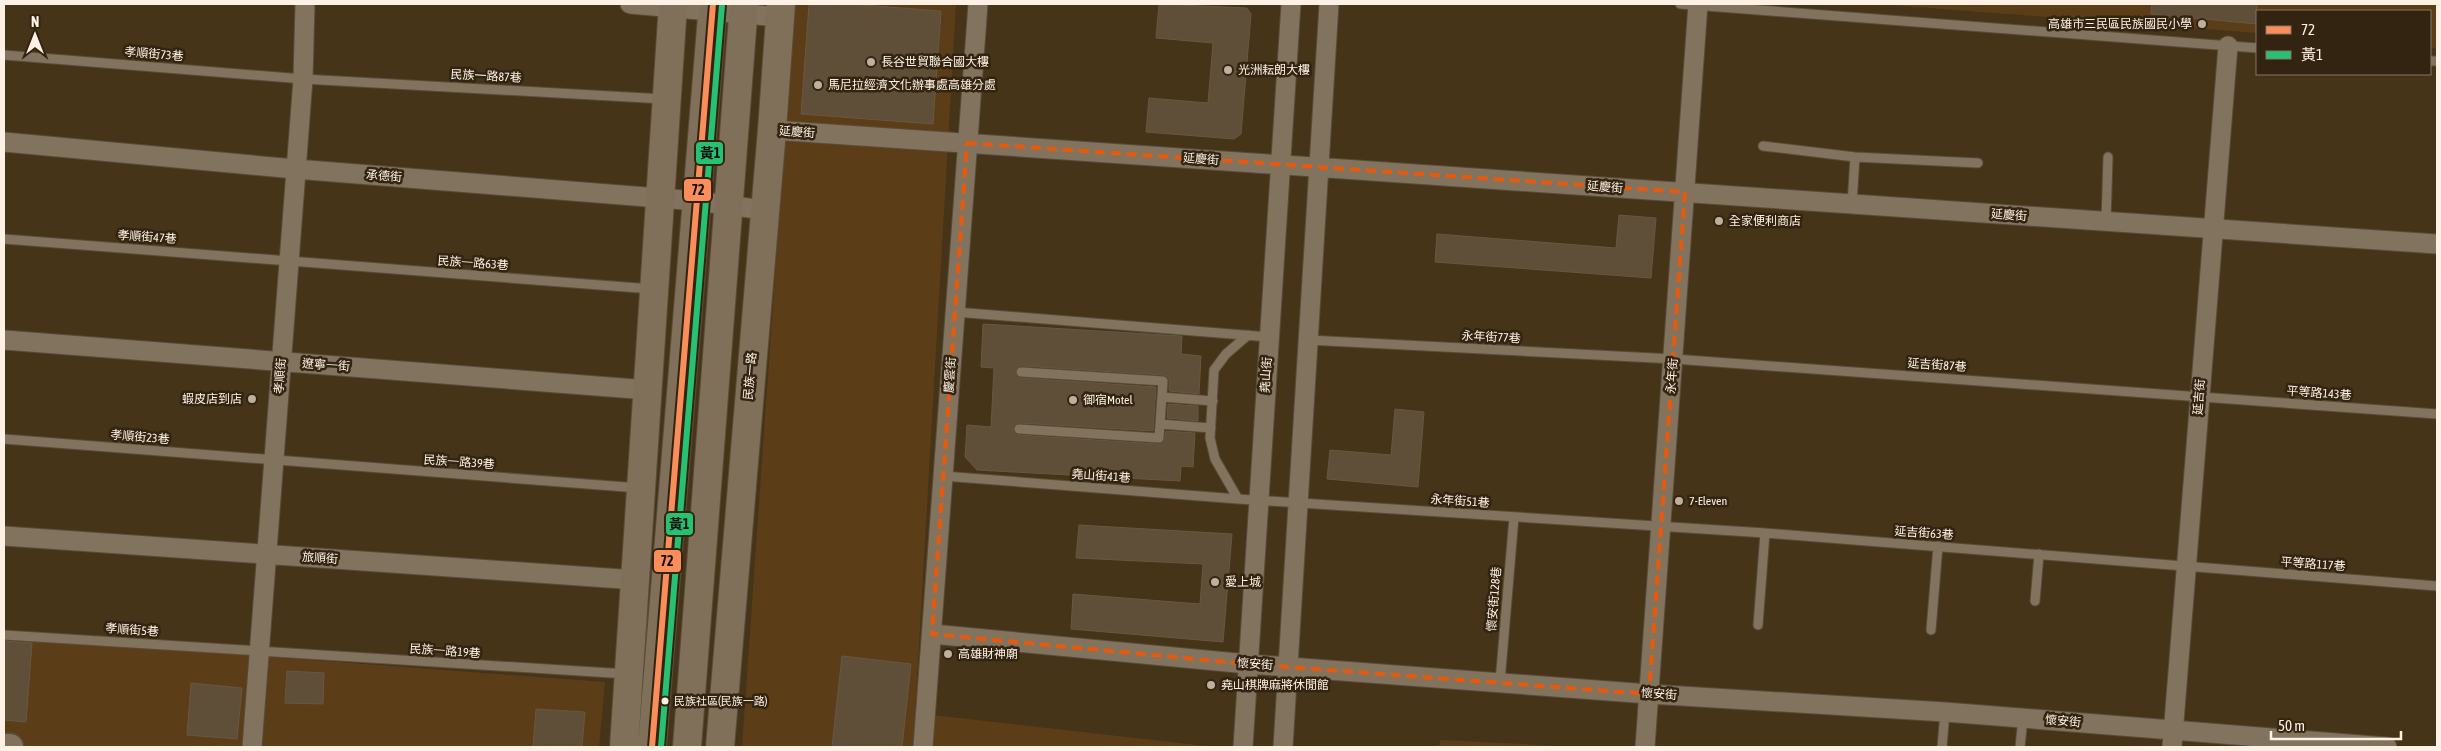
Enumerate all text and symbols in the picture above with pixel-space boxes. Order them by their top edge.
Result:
north arrow [10,10,60,60]
legend [2256,10,2431,75]
text: N [31,14,39,30]
place label: 高雄市三民區民族國民小學 [2048,17,2192,31]
marker: 高雄市三民區民族國民小學 [2196,18,2208,30]
text: 72 [2301,21,2315,38]
street label: 孝順街73巷 [124,44,184,64]
text: 黃1 [2301,46,2323,63]
place label: 長谷世貿聯合國大樓 [881,55,989,69]
marker: 長谷世貿聯合國大樓 [865,56,877,68]
place label: 光洲耘朗大樓 [1238,63,1310,77]
marker: 光洲耘朗大樓 [1222,64,1234,76]
street label: 民族一路87巷 [450,67,522,85]
place label: 馬尼拉經濟文化辦事處高雄分處 [828,78,996,92]
marker: 馬尼拉經濟文化辦事處高雄分處 [812,79,824,91]
street label: 延慶街 [779,124,815,140]
line badge: 黃1 [695,141,724,165]
text: 黃1 [700,145,721,161]
street label: 延慶街 [1183,151,1219,167]
street label: 承德街 [366,168,402,184]
line badge: 72 [683,178,712,202]
street label: 延慶街 [1587,179,1623,195]
text: 72 [691,182,705,198]
street label: 延慶街 [1991,207,2027,223]
place label: 全家便利商店 [1729,214,1801,228]
marker: 全家便利商店 [1713,215,1725,227]
street label: 孝順街47巷 [117,228,177,246]
street label: 民族一路63巷 [437,254,509,272]
street label: 永年街77巷 [1461,328,1521,346]
street label: 民族一路 [741,351,759,401]
street label: 遼寧一街 [302,356,350,374]
street label: 延吉街87巷 [1907,356,1967,374]
street label: 慶雲街 [942,357,958,393]
street label: 堯山街 [1258,357,1274,393]
street label: 孝順街 [272,358,288,394]
street label: 永年街 [1664,358,1680,394]
street label: 延吉街 [2191,379,2207,415]
street label: 平等路143巷 [2286,384,2352,402]
place label: 蝦皮店到店 [182,392,242,406]
marker: 蝦皮店到店 [246,393,258,405]
place label: 御宿Motel [1083,393,1133,407]
marker: 御宿Motel [1067,394,1079,406]
street label: 孝順街23巷 [110,427,170,447]
street label: 民族一路39巷 [423,453,495,471]
street label: 堯山街41巷 [1071,467,1131,485]
street label: 永年街51巷 [1430,492,1490,510]
place label: 7-Eleven [1689,494,1727,508]
marker: 7-Eleven [1673,495,1685,507]
line badge: 黃1 [665,512,694,536]
text: 黃1 [669,516,690,532]
street label: 延吉街63巷 [1894,524,1954,542]
line badge: 72 [653,549,682,573]
street label: 旅順街 [302,550,338,566]
text: 72 [660,553,674,569]
street label: 平等路117巷 [2280,555,2346,573]
street label: 懷安街128巷 [1484,566,1504,632]
place label: 愛上城 [1225,575,1261,589]
marker: 愛上城 [1209,576,1221,588]
street label: 孝順街5巷 [105,621,159,639]
street label: 民族一路19巷 [409,642,481,660]
place label: 高雄財神廟 [958,647,1018,661]
marker: 高雄財神廟 [942,648,954,660]
street label: 懷安街 [1237,656,1273,672]
place label: 堯山棋牌麻將休閒館 [1221,678,1329,692]
marker: 堯山棋牌麻將休閒館 [1205,679,1217,691]
street label: 懷安街 [1641,686,1677,702]
place label: 民族社區(民族一路) [674,695,768,707]
marker: 民族社區(民族一路) [660,696,670,706]
scale bar [2271,708,2401,740]
street label: 懷安街 [2044,712,2082,730]
text: 50 m [2278,717,2305,734]

